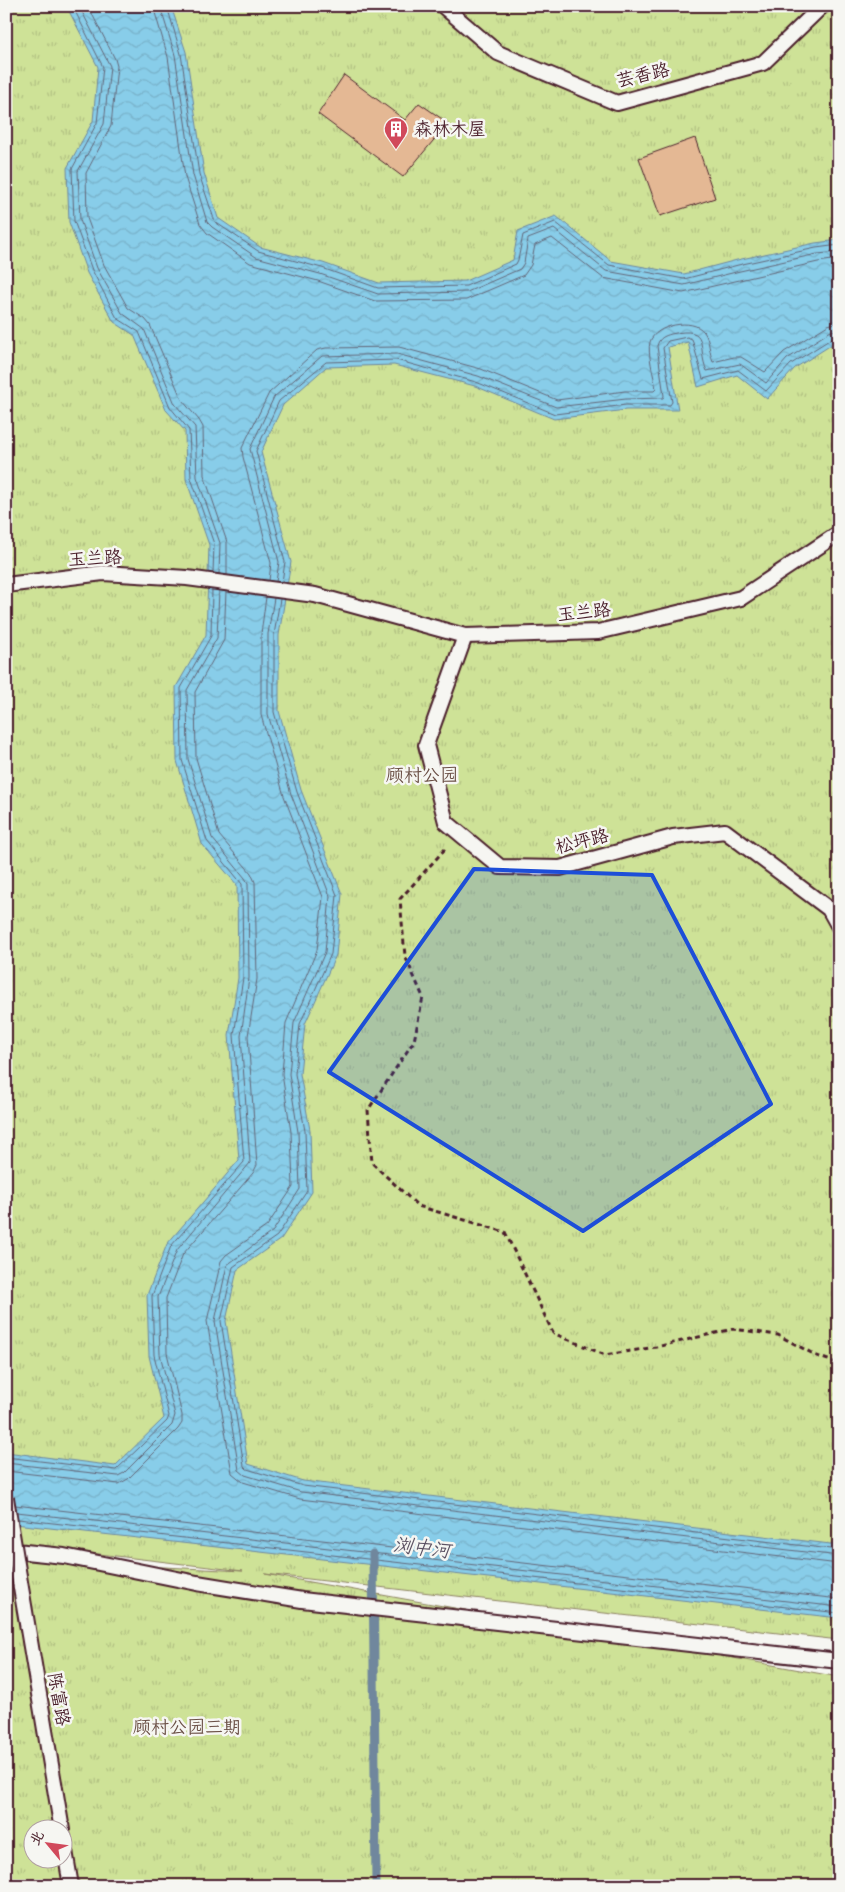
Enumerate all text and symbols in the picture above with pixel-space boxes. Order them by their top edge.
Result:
street label: 芸香路 [614,58,672,93]
building icon: 森林木屋 [383,116,409,150]
place label: 森林木屋 [414,118,486,141]
street label: 玉兰路 [67,546,123,571]
street label: 玉兰路 [556,598,612,627]
park label: 顾村公园 [386,764,458,787]
street label: 松坪路 [553,824,611,859]
water label: 浏中河 [392,1533,455,1564]
street label: 陈富路 [42,1671,75,1728]
park label: 顾村公园三期 [133,1716,241,1739]
north arrow [22,1820,72,1870]
text: 北 [26,1828,48,1848]

